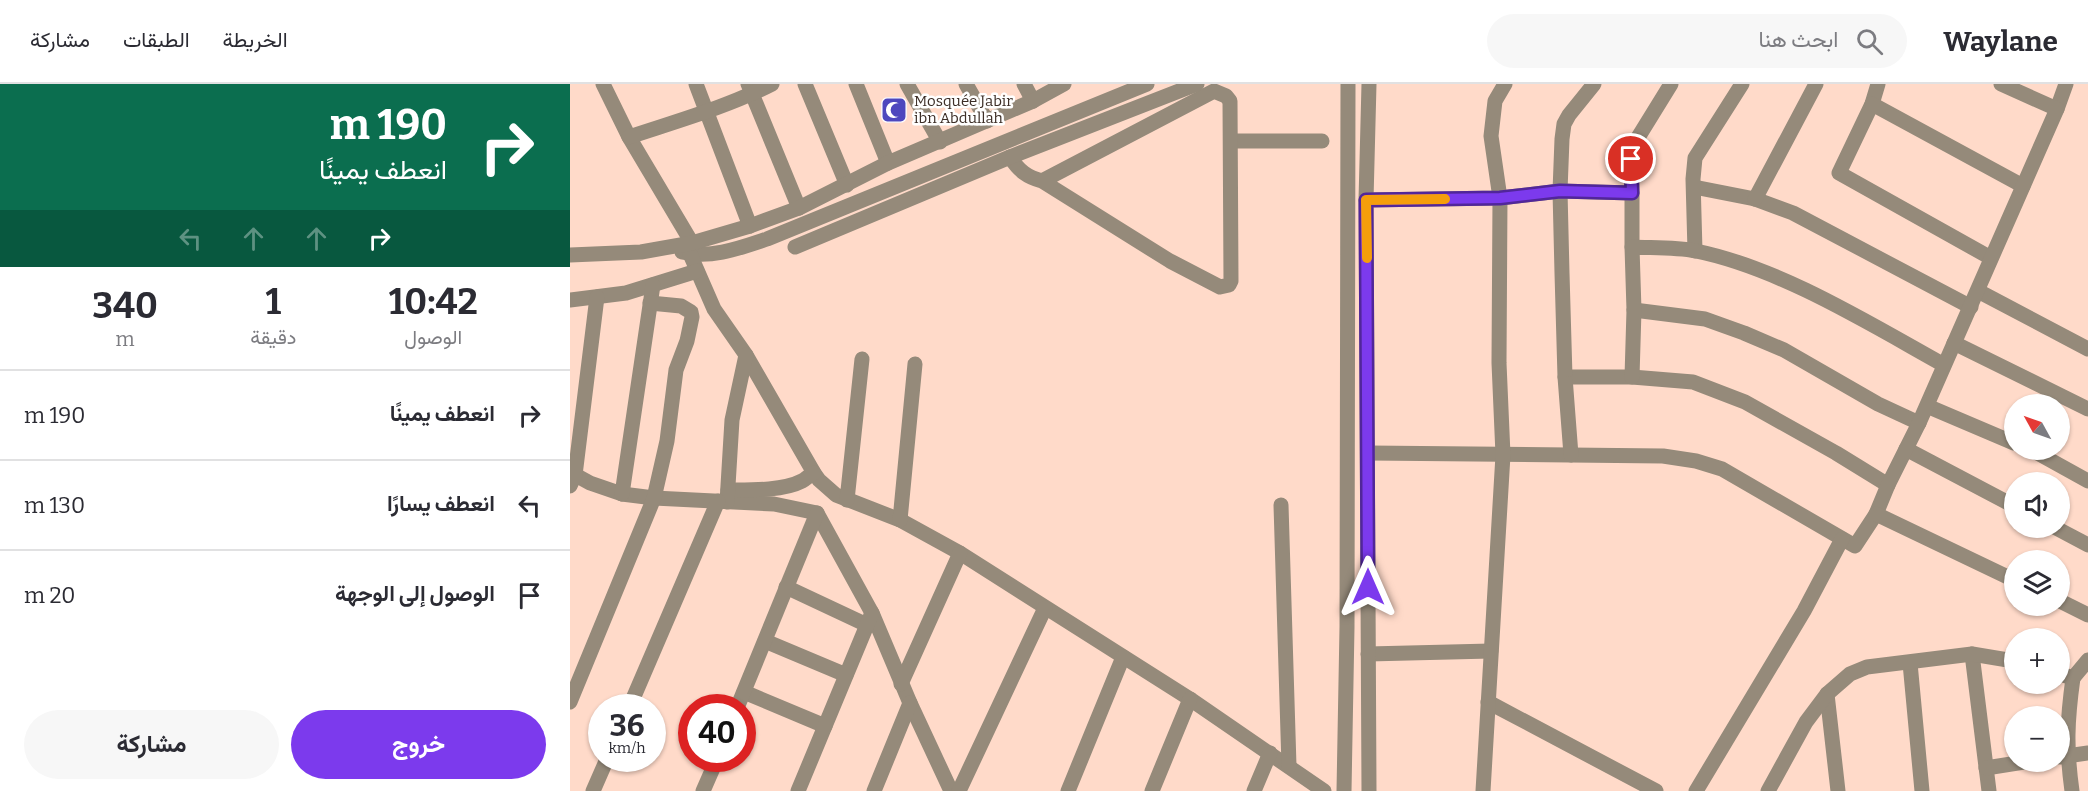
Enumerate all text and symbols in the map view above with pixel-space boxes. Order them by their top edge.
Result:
search box [1487,14,1907,68]
icon: search [1853,25,1886,58]
text: Waylane [1943,25,2058,58]
text: ابحث هنا [1758,26,1838,53]
text: مشاركة [30,27,90,53]
text: الطبقات [123,27,190,53]
text: الخريطة [223,27,288,53]
place label: Mosquée Jabir ibn Abdullah [914,92,1013,127]
mosque icon: Mosquée Jabir ibn Abdullah [879,95,909,125]
text: 190 m [330,100,447,150]
icon: right [468,108,546,186]
pin [1605,133,1656,184]
icon: arrive [1614,142,1647,175]
text: انعطف يمينًا [319,154,447,186]
icon: left [174,222,207,255]
icon: ahead [237,222,270,255]
icon: ahead [300,222,333,255]
icon: right [363,222,396,255]
text: 1 [266,280,281,324]
text: 10:42 [389,280,478,324]
text: 340 [92,284,158,328]
text: دقيقة [250,325,296,349]
text: الوصول [404,325,462,349]
text: m [116,327,135,351]
north arrow [2004,394,2070,460]
map controls [2004,394,2070,772]
icon: right [513,399,546,432]
text: انعطف يمينًا [390,400,495,427]
text: 190 m [24,402,85,429]
button: sound [2004,472,2070,538]
icon: left [513,489,546,522]
text: انعطف يسارًا [387,490,495,517]
text: 130 m [24,492,85,519]
button: layers [2004,550,2070,616]
position arrow [1336,555,1400,619]
icon: arrive [513,579,546,612]
text: الوصول إلى الوجهة [335,580,495,607]
text: 20 m [24,582,75,609]
button: + [2004,628,2070,694]
speed limit sign: 40 [678,694,756,772]
button: − [2004,706,2070,772]
text: 36 [609,708,645,744]
button: مشاركة [24,710,279,779]
button: خروج [291,710,546,779]
text: km/h [608,739,646,757]

